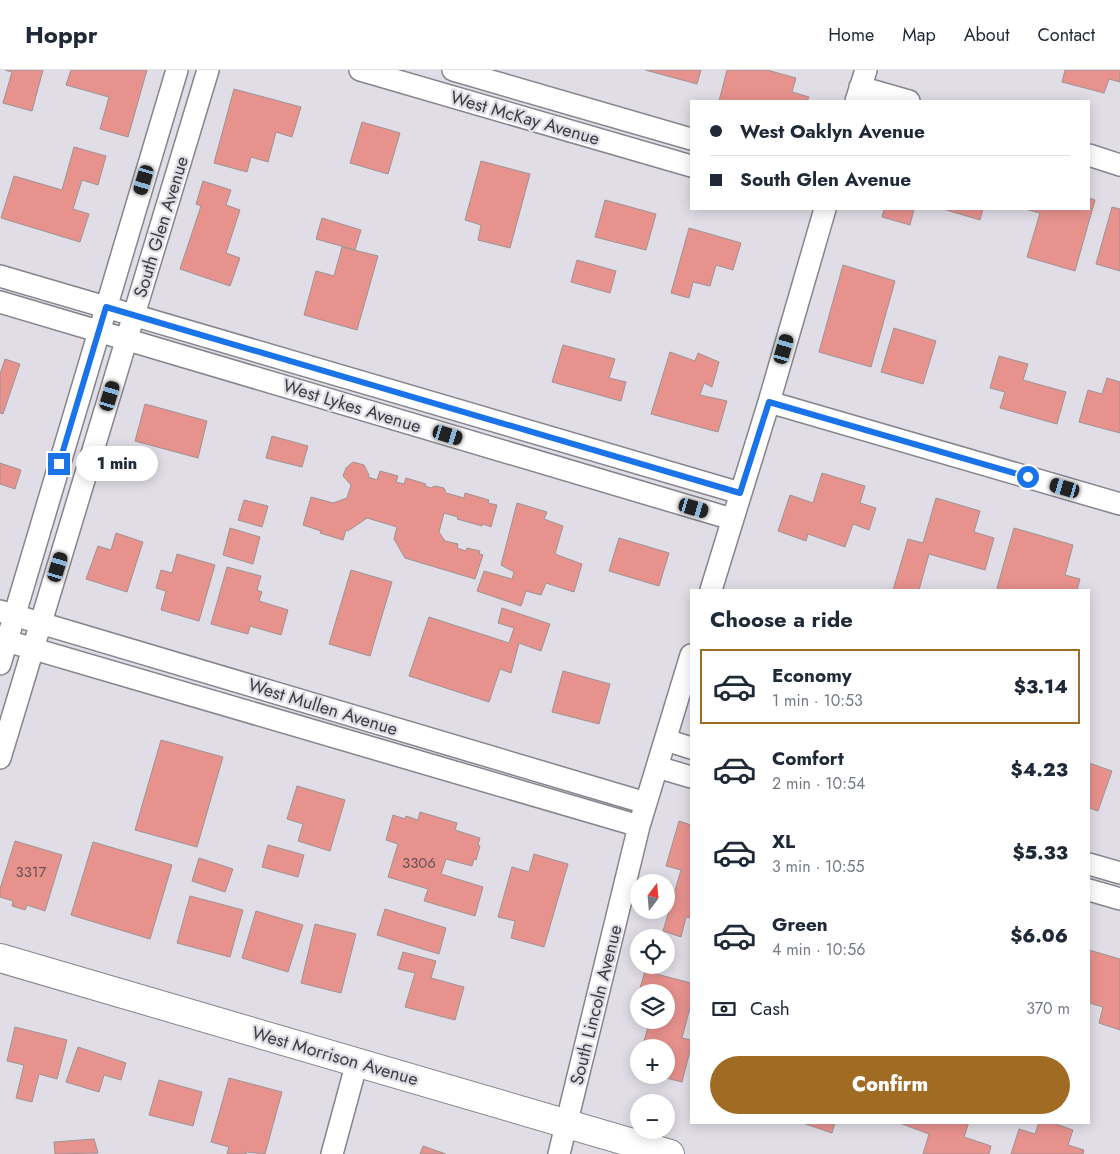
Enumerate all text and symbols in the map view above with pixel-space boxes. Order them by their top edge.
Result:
text: Hoppr [25,17,98,52]
text: Home [828,22,874,48]
text: Map [902,22,936,48]
text: About [964,22,1009,48]
text: Contact [1037,22,1095,48]
street label: West McKay Avenue [447,84,603,152]
text: West Oaklyn Avenue [740,118,925,145]
street label: South Glen Avenue [127,153,195,301]
car [132,163,155,197]
text: South Glen Avenue [740,166,911,193]
car [772,333,795,365]
street label: West Lykes Avenue [280,373,424,439]
car [98,379,121,413]
car [431,423,464,447]
callout: 1 min [76,446,159,482]
text: 1 min [97,452,137,475]
route end [48,453,70,475]
route start [1017,466,1039,488]
car [1048,477,1081,499]
car [677,497,710,519]
car [46,550,69,584]
text: Choose a ride [710,603,853,635]
text: Economy [772,662,852,689]
icon: car [712,664,757,709]
street label: West Mullen Avenue [245,672,401,742]
text: $3.14 [1014,673,1068,700]
text: 1 min · 10:53 [772,689,863,712]
text: Comfort [772,745,844,772]
icon: car [712,747,757,792]
text: $4.23 [1011,756,1068,783]
text: 2 min · 10:54 [772,772,865,795]
text: XL [772,828,795,855]
icon: car [712,830,757,875]
text: $5.33 [1013,839,1068,866]
house number: 3306 [402,852,436,874]
text: 3 min · 10:55 [772,855,865,878]
house number: 3317 [15,861,47,883]
north arrow [630,874,675,919]
map controls [630,874,675,1139]
text: Green [772,911,828,938]
icon: car [712,913,757,958]
street label: South Lincoln Avenue [564,922,628,1088]
text: $6.06 [1010,922,1068,949]
button: locate [630,929,675,974]
text: 4 min · 10:56 [772,938,865,961]
button: layers [630,984,675,1029]
icon: cash [710,995,738,1023]
text: Cash [750,995,790,1022]
text: 370 m [1026,997,1070,1020]
street label: West Morrison Avenue [249,1020,421,1092]
button: + [630,1039,675,1084]
button: Confirm [710,1056,1070,1114]
button: − [630,1094,675,1139]

